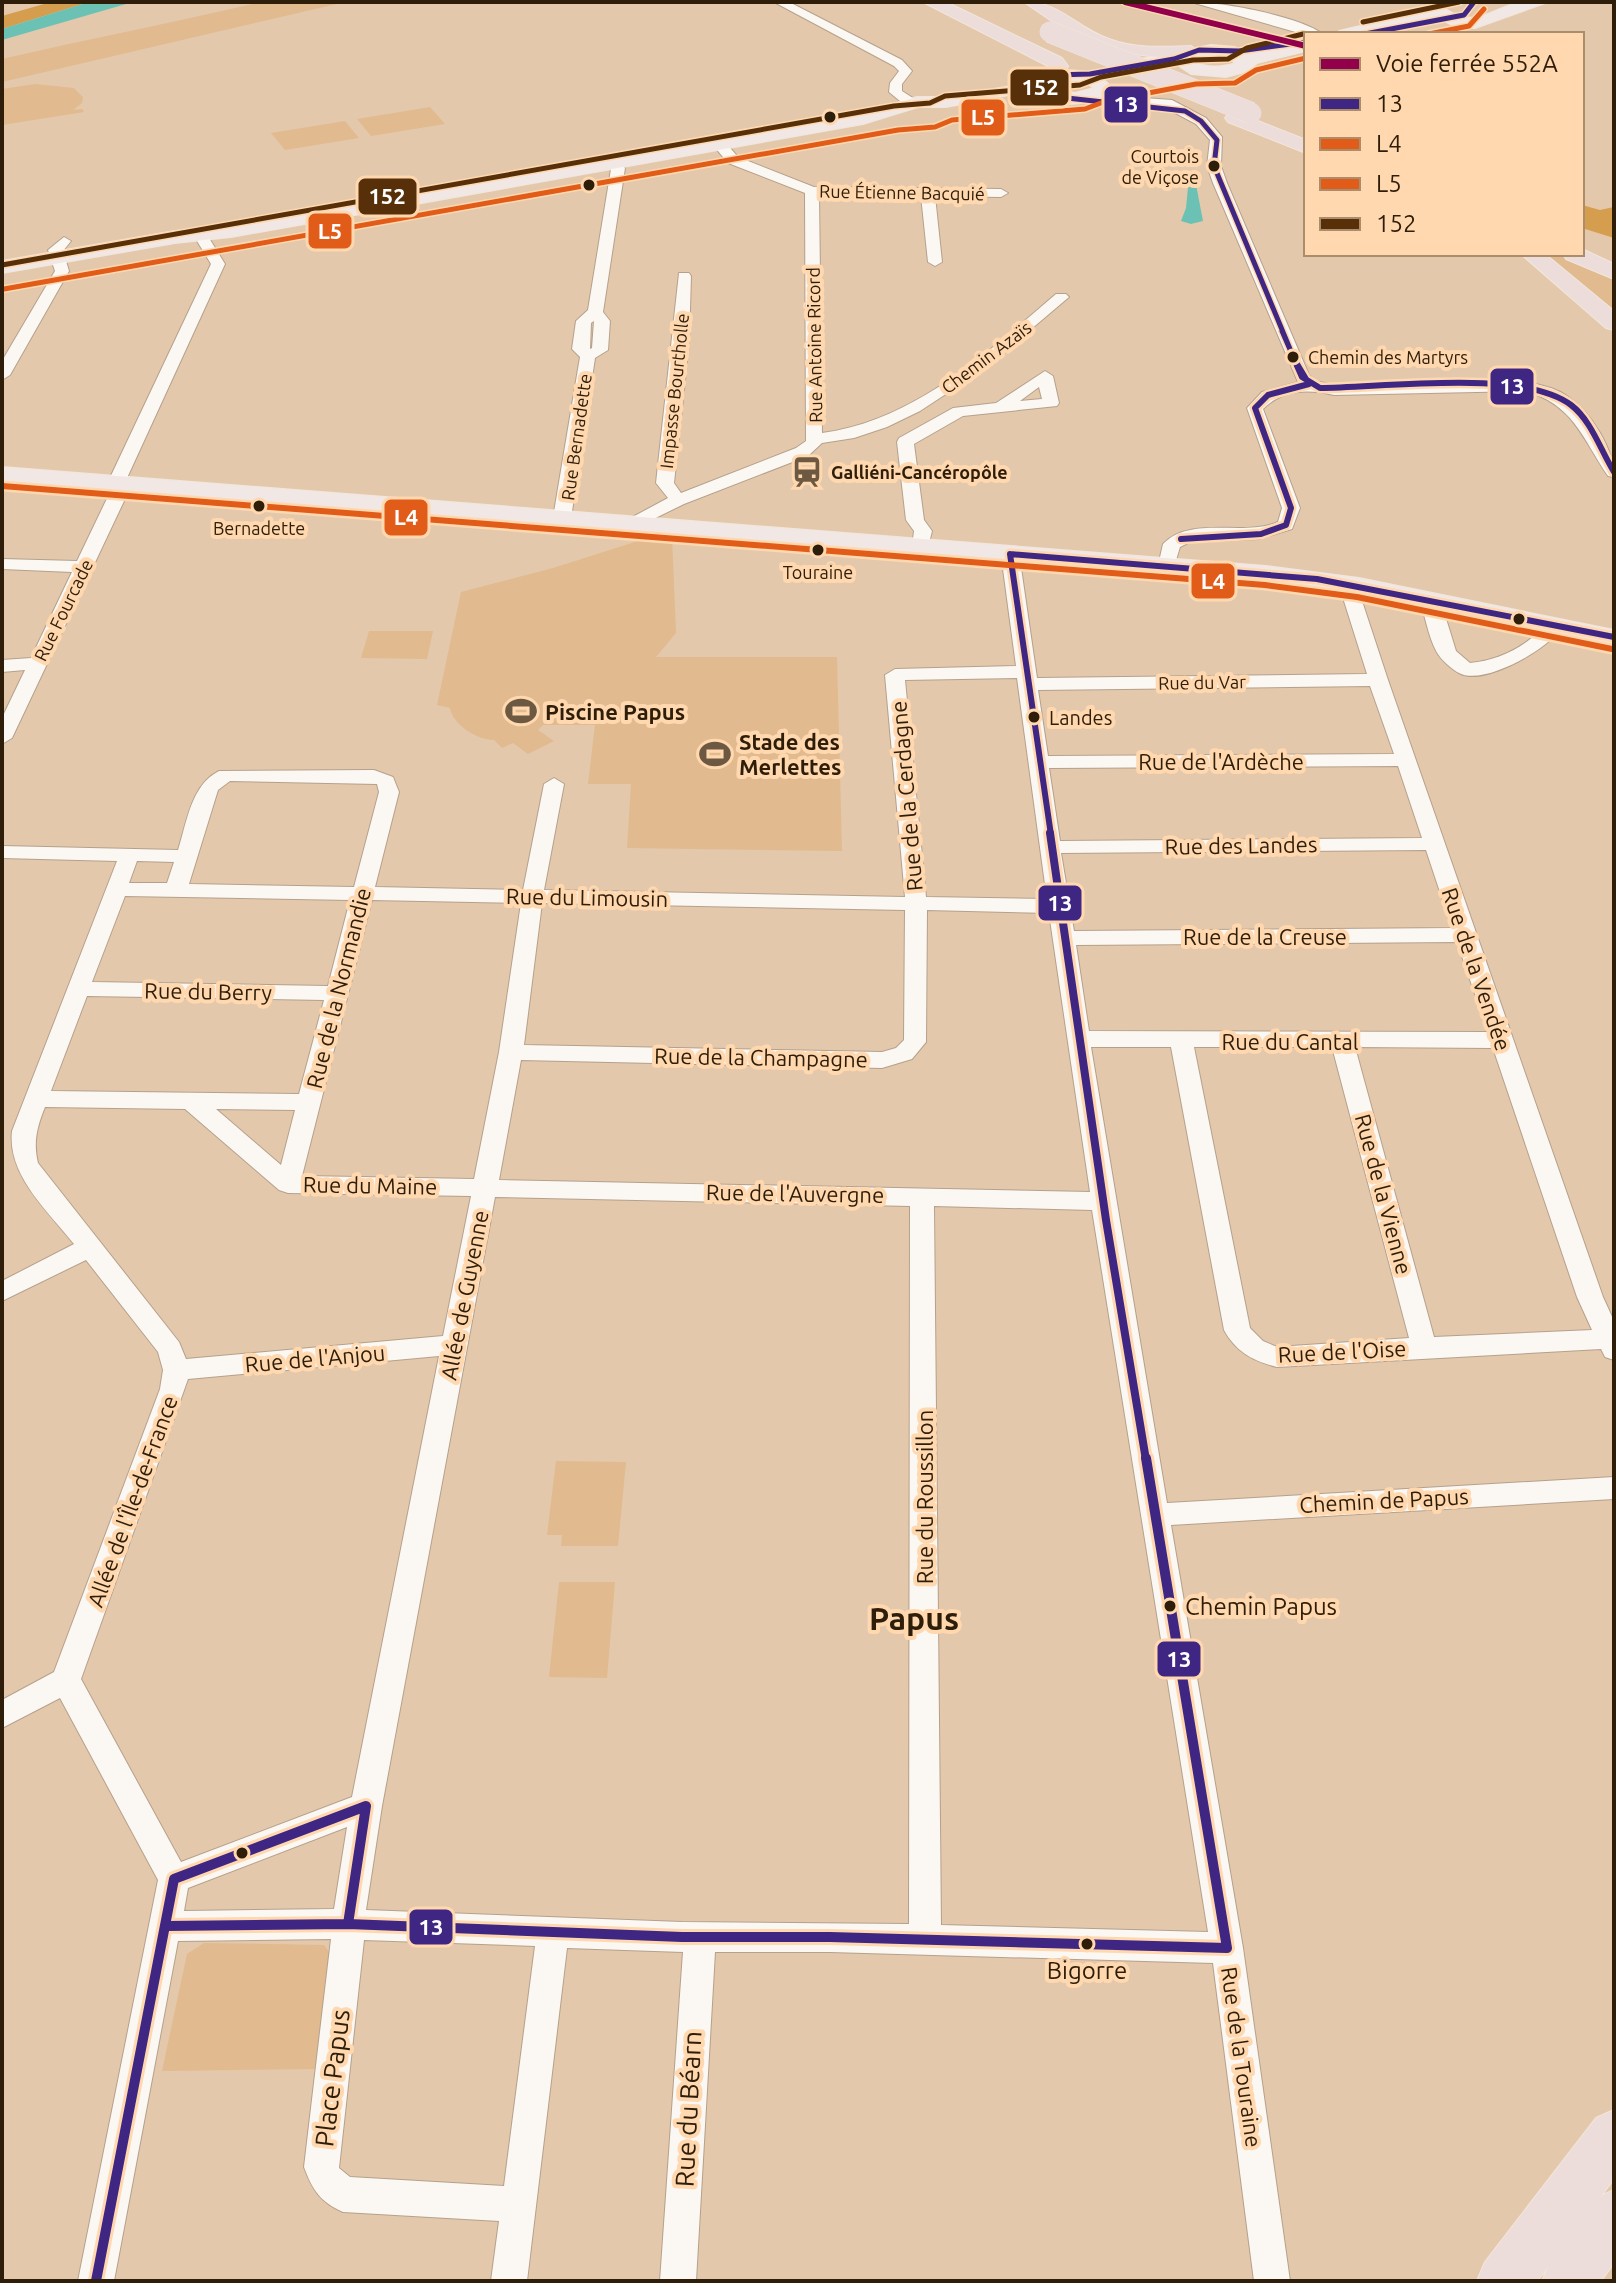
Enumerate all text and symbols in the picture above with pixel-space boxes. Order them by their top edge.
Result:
legend [1304,32,1584,256]
text: Voie ferrée 552A [1376,50,1558,77]
line badge: 152 [1009,68,1070,107]
text: 152 [1021,74,1059,99]
line badge: 13 [1103,85,1149,124]
text: 13 [1376,90,1403,117]
text: 13 [1114,91,1138,116]
line badge: L5 [960,98,1006,137]
text: L5 [971,104,995,129]
unlabelled marker [822,109,838,125]
text: L4 [1376,130,1402,157]
place label: Courtois de Viçose [1121,146,1199,187]
marker: Courtois de Viçose [1206,158,1222,174]
text: L5 [1376,170,1402,197]
line badge: 152 [357,177,418,216]
unlabelled marker [581,177,597,193]
street label: Rue Étienne Bacquié [819,180,985,203]
text: 152 [368,183,406,208]
text: 152 [1376,210,1417,237]
line badge: L5 [307,212,353,250]
text: L5 [318,218,342,243]
street label: Rue Antoine Ricord [803,267,825,423]
street label: Impasse Bourtholle [656,312,692,470]
street label: Chemin Azaïs [937,317,1035,397]
place label: Chemin des Martyrs [1308,347,1468,367]
marker: Chemin des Martyrs [1285,349,1301,365]
line badge: 13 [1489,367,1535,406]
street label: Rue Bernadette [557,372,595,502]
text: 13 [1500,373,1524,398]
station icon: Galliéni-Cancéropôle [790,455,824,489]
place label: Galliéni-Cancéropôle [831,462,1008,482]
marker: Bernadette [251,498,267,514]
line badge: L4 [383,498,429,537]
text: L4 [394,504,418,529]
place label: Bernadette [213,518,305,538]
marker: Touraine [810,542,826,558]
street label: Rue Fourcade [30,556,96,664]
place label: Touraine [783,562,853,582]
line badge: L4 [1190,562,1236,600]
text: L4 [1201,568,1225,593]
unlabelled marker [1511,611,1527,627]
street label: Rue du Var [1158,671,1246,693]
sports icon: Piscine Papus [504,694,538,728]
place label: Piscine Papus [545,699,685,724]
street label: Rue de la Cerdagne [885,700,927,892]
place label: Landes [1049,706,1112,729]
marker: Landes [1026,709,1042,725]
place label: Stade des Merlettes [739,729,841,779]
sports icon: Stade des Merlettes [698,737,732,771]
street label: Rue de l'Ardèche [1138,749,1304,774]
street label: Rue des Landes [1164,831,1318,859]
street label: Rue du Limousin [506,883,668,911]
line badge: 13 [1037,884,1083,922]
street label: Rue de la Vendée [1437,884,1517,1054]
street label: Rue de la Normandie [301,885,375,1091]
text: 13 [1048,890,1072,915]
street label: Rue de la Creuse [1183,924,1347,949]
street label: Rue du Berry [144,977,272,1005]
street label: Rue du Cantal [1222,1029,1359,1054]
street label: Rue de la Champagne [654,1043,868,1071]
street label: Rue de la Vienne [1351,1111,1417,1277]
street label: Rue du Maine [303,1171,437,1199]
street label: Rue de l'Auvergne [706,1179,884,1207]
street label: Allée de Guyenne [435,1208,493,1382]
street label: Rue de l'Oise [1277,1335,1407,1367]
street label: Rue de l'Anjou [244,1339,386,1377]
street label: Allée de l'Île-de-France [81,1391,182,1610]
street label: Rue du Roussillon [912,1410,937,1584]
street label: Chemin de Papus [1299,1483,1469,1517]
place label: Chemin Papus [1185,1593,1337,1620]
marker: Chemin Papus [1162,1598,1178,1614]
district label: Papus [869,1600,959,1636]
line badge: 13 [1156,1640,1202,1678]
text: 13 [1167,1646,1191,1671]
unlabelled marker [234,1845,250,1861]
line badge: 13 [408,1908,454,1946]
text: 13 [419,1914,443,1939]
marker: Bigorre [1079,1936,1095,1952]
place label: Bigorre [1047,1957,1127,1984]
street label: Rue de la Touraine [1217,1965,1267,2149]
street label: Place Papus [309,2008,355,2148]
street label: Rue du Béarn [669,2030,707,2188]

